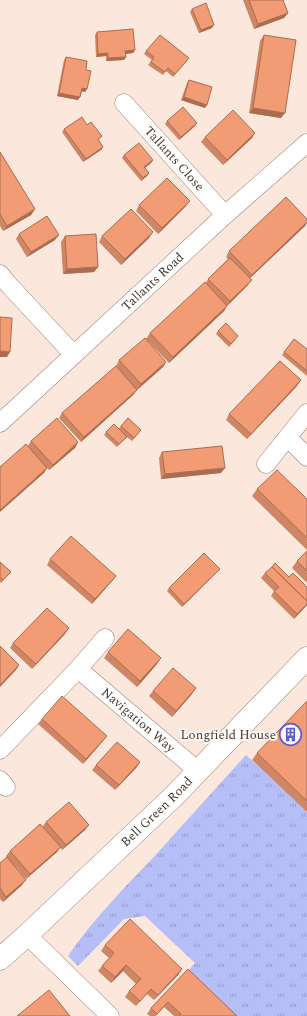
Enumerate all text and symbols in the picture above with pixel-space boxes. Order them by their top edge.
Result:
street label: Tallants Close [139,122,209,196]
street label: Tallants Road [117,248,189,316]
street label: Navigation Way [97,683,180,758]
building icon: Longfield House [278,722,304,748]
place label: Longfield House [180,725,276,745]
street label: Bell Green Road [116,772,197,852]

